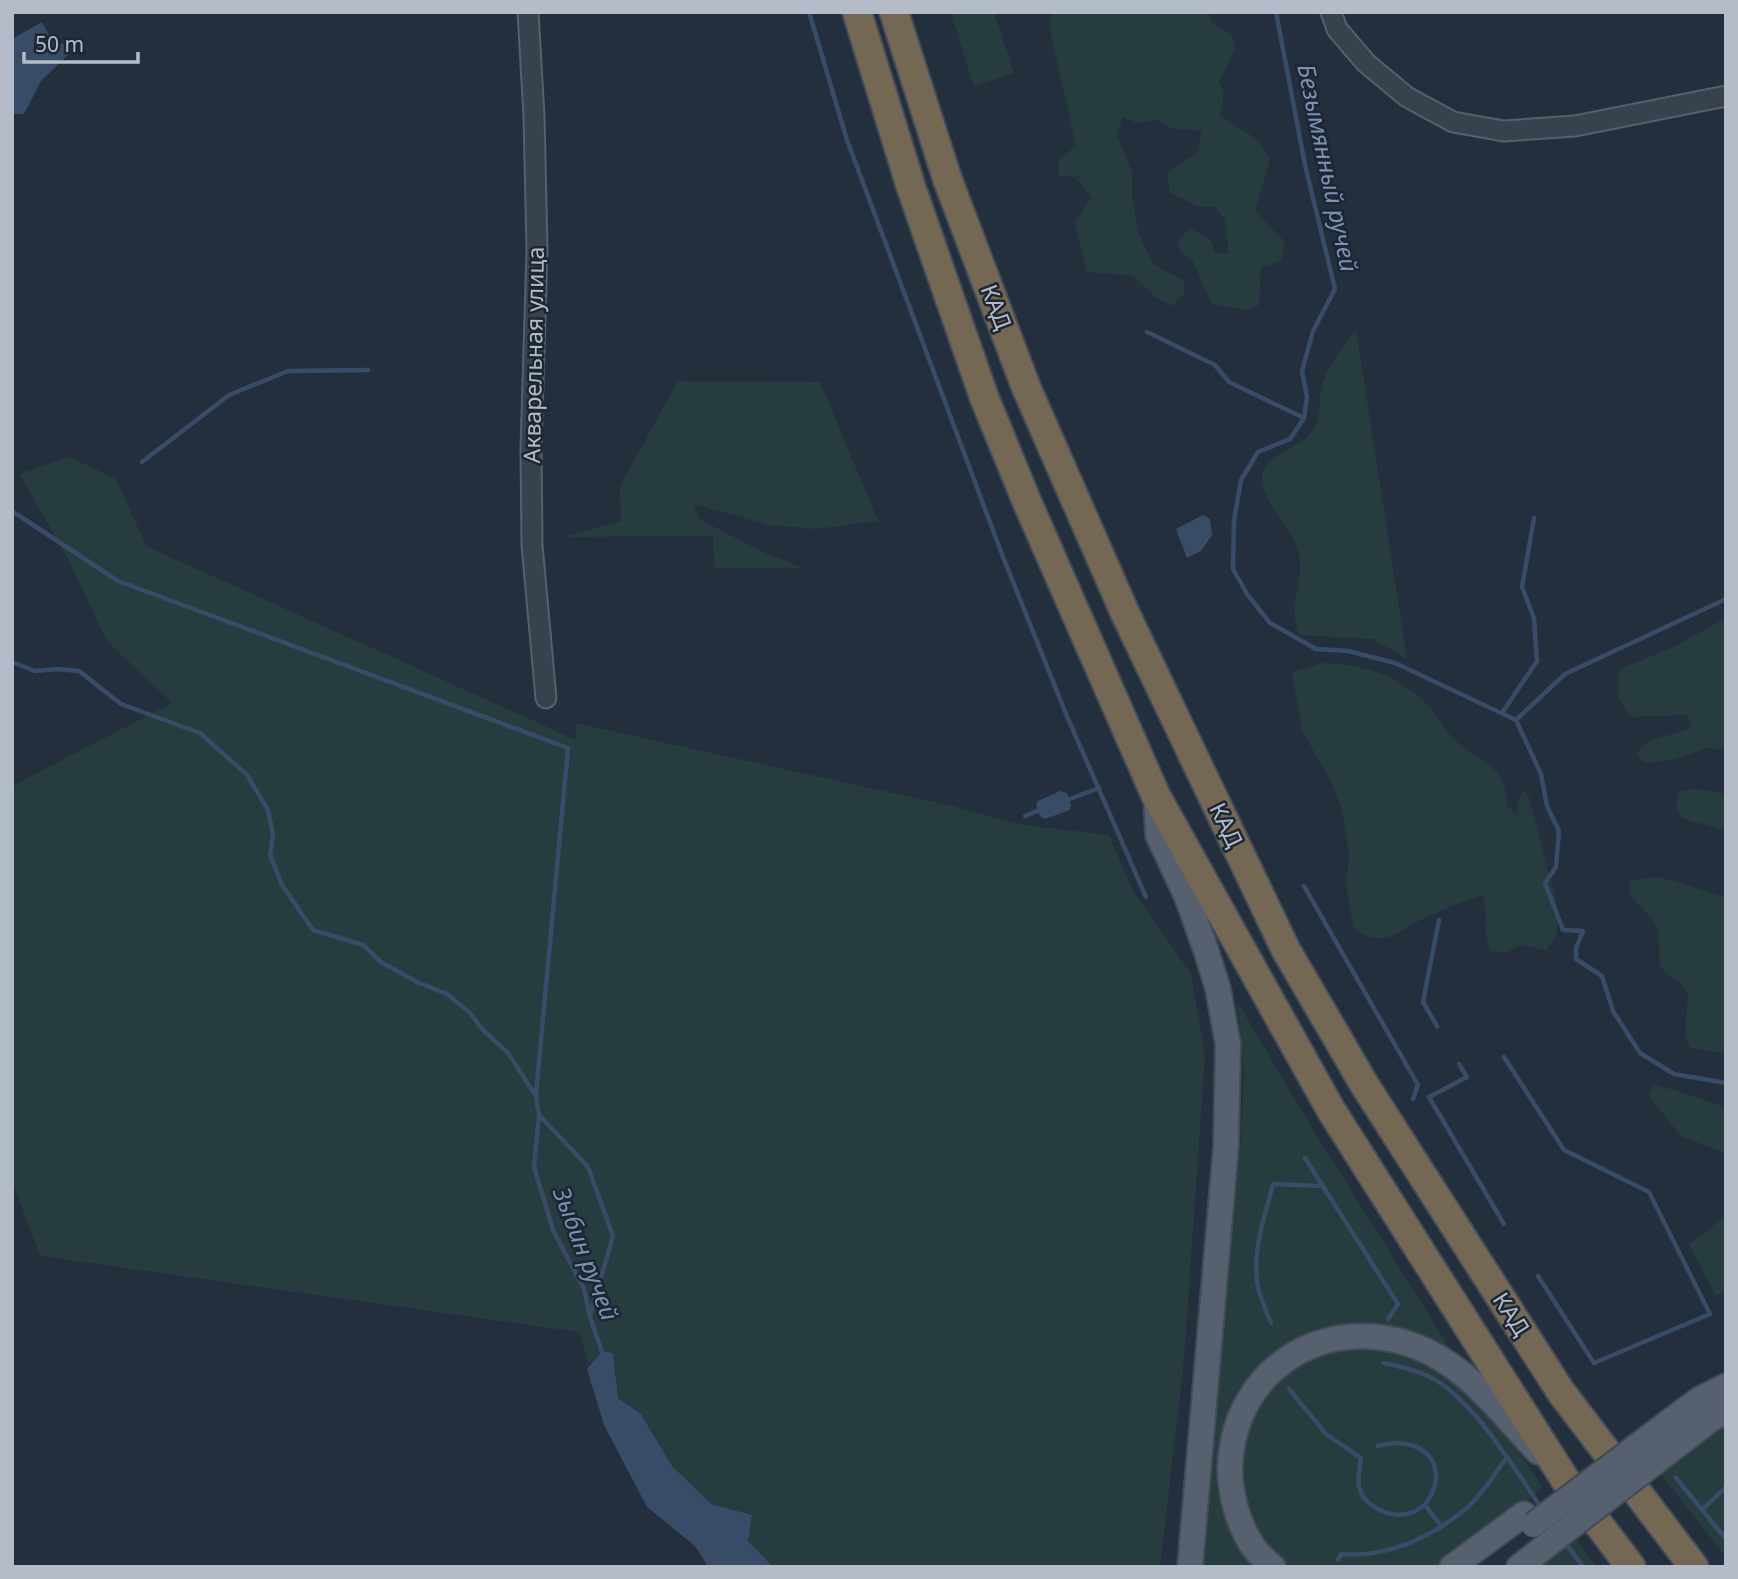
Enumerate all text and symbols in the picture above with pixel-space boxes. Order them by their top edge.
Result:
scale bar [24,21,138,65]
text: 50 m [35,30,84,58]
water label: Безымянный ручей [1290,61,1367,275]
street label: Акварельная улица [515,246,551,464]
street label: КАД [974,280,1020,334]
street label: КАД [1202,797,1251,852]
water label: Зыбин ручей [546,1181,627,1325]
street label: КАД [1486,1286,1538,1342]

